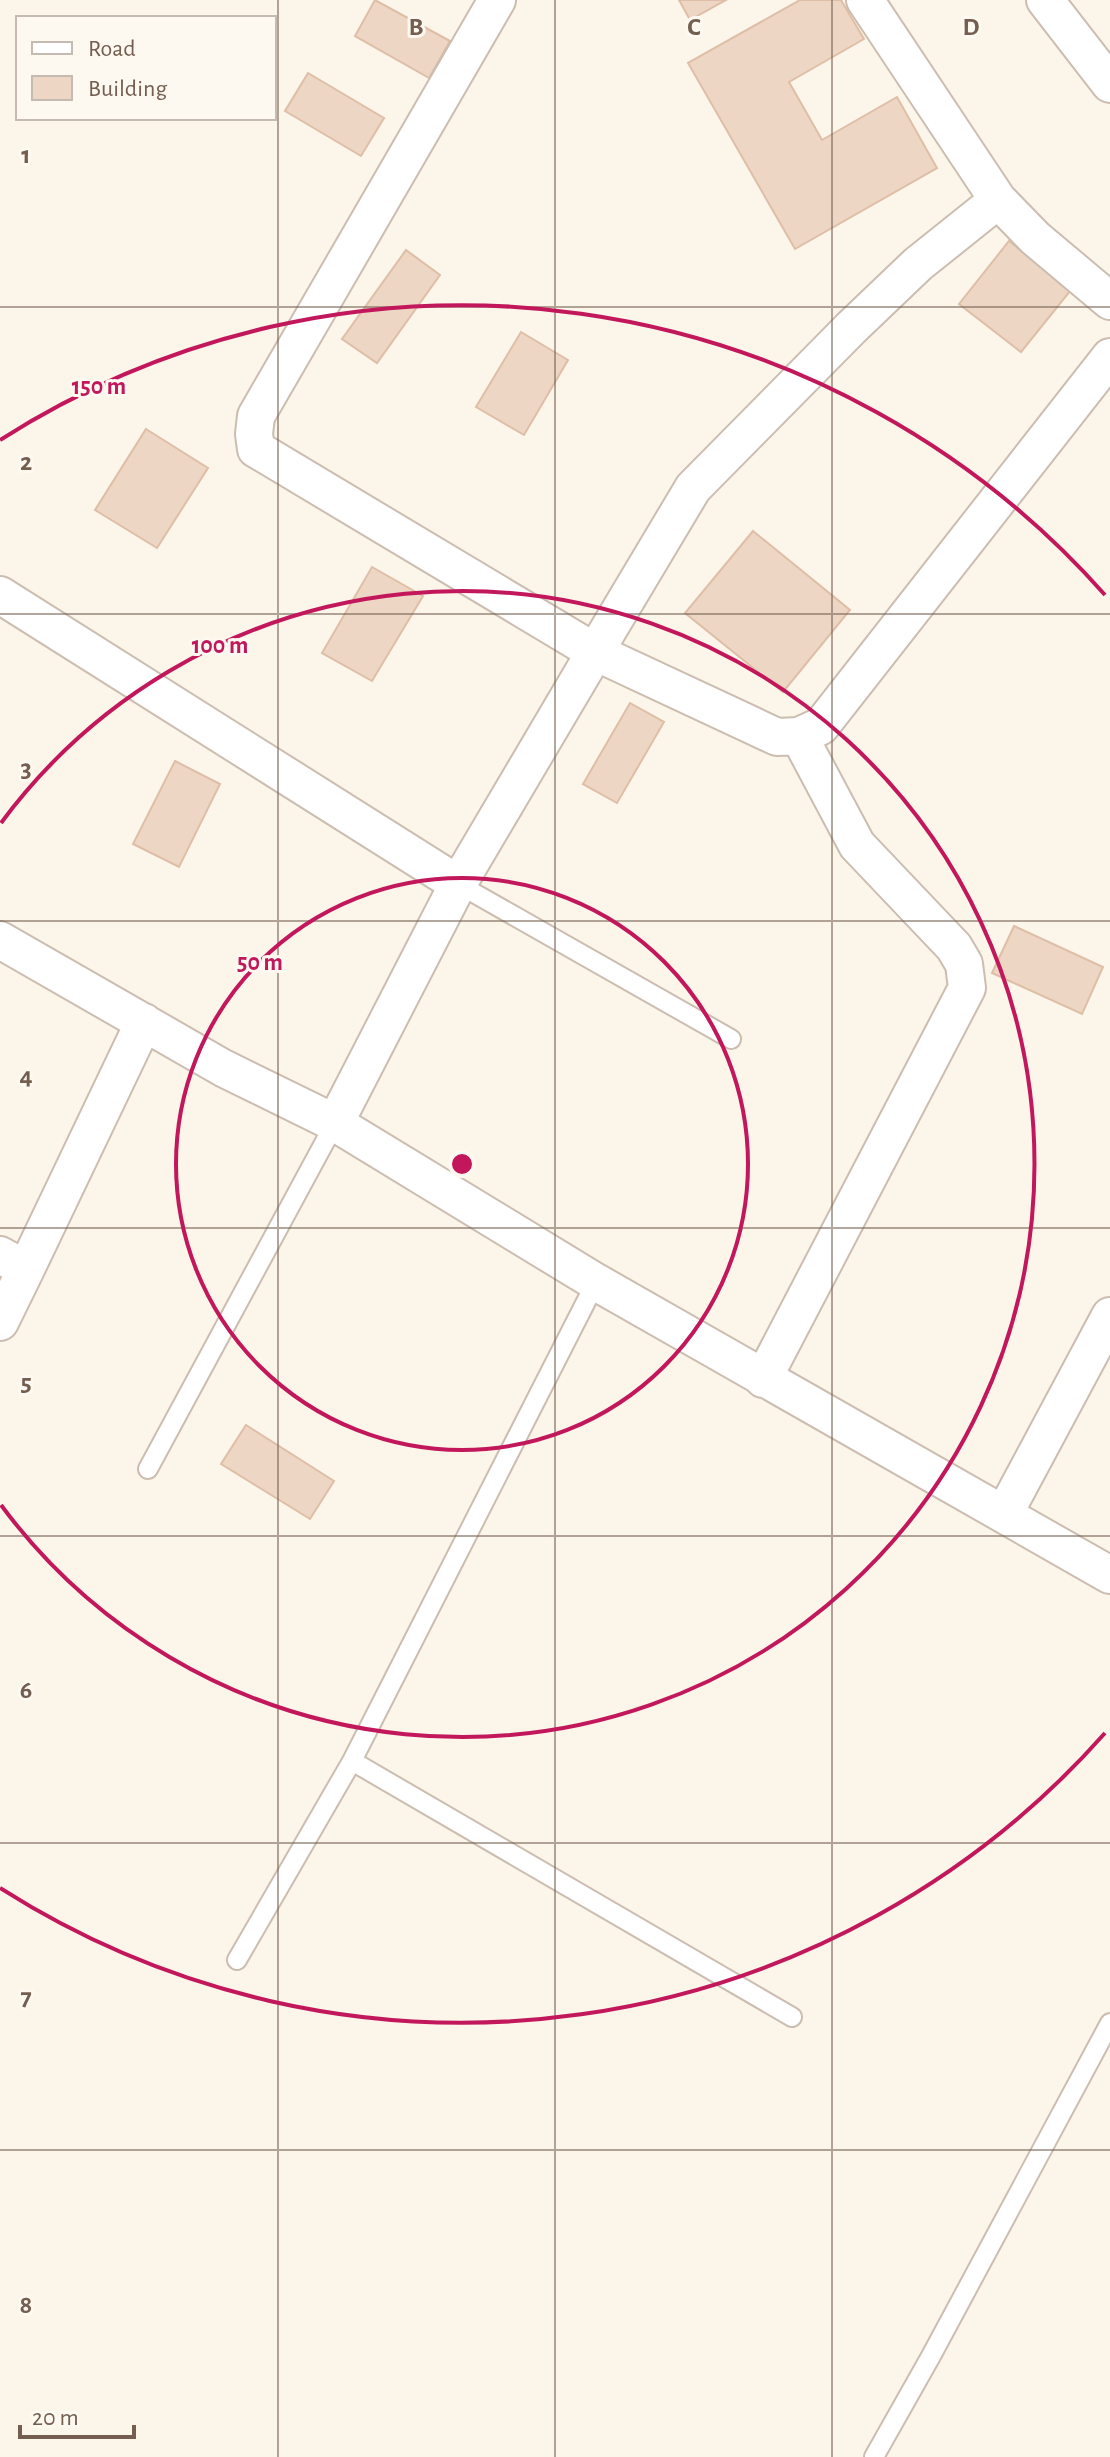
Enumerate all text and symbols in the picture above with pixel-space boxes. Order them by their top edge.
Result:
text: B [408,14,424,40]
text: C [687,14,701,40]
text: D [962,14,980,40]
legend [16,16,276,120]
text: Road [88,37,136,61]
text: Building [88,77,167,101]
text: 1 [21,142,31,168]
text: 150 m [72,375,126,399]
text: 2 [20,449,32,475]
text: 100 m [192,634,248,658]
text: 3 [20,756,32,782]
text: 50 m [237,951,283,975]
text: 4 [19,1063,33,1089]
centre of rings [448,1150,476,1178]
text: 5 [20,1370,32,1396]
text: 6 [20,1677,32,1703]
text: 7 [20,1984,32,2010]
text: 8 [20,2292,32,2318]
scale bar [20,2389,134,2439]
text: 20 m [32,2406,79,2430]

